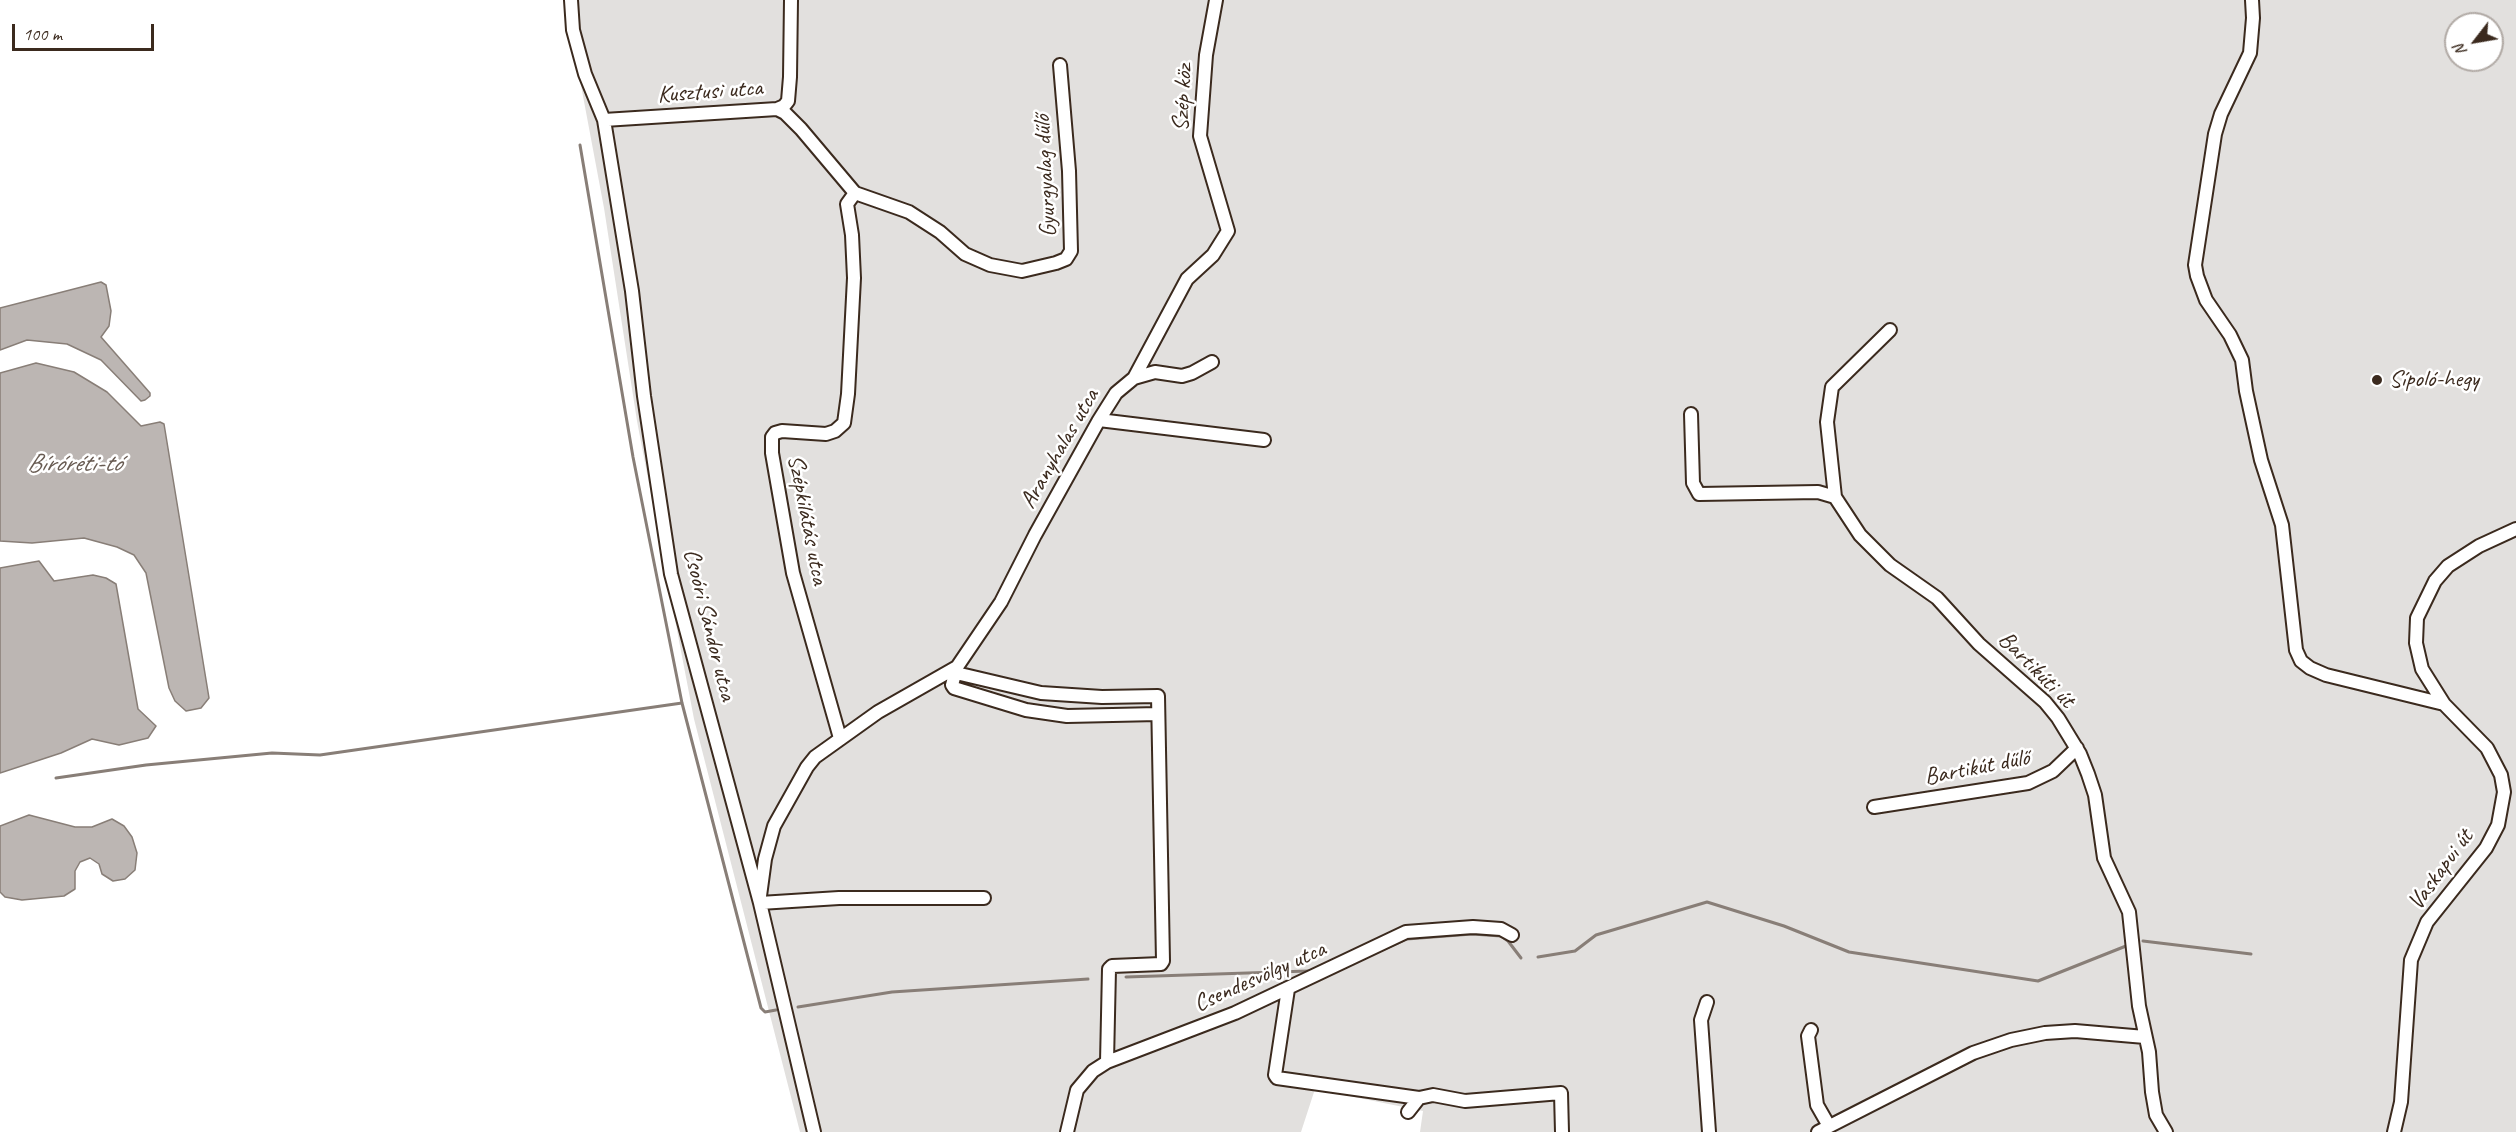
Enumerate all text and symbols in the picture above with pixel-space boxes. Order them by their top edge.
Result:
scale bar [15,12,158,50]
north arrow [2444,12,2504,72]
text: 100 m [23,23,62,45]
text: N [2449,41,2471,60]
street label: Szép köz [1167,64,1199,132]
street label: Kusztusi utca [656,74,764,110]
street label: Gyurgyalag dűlő [1028,114,1064,238]
place label: Sípoló-hegy [2389,366,2479,394]
marker: Sípoló-hegy [2370,373,2384,387]
street label: Aranyhalas utca [1014,384,1106,514]
water label: Bíróréti-tó [27,448,121,480]
street label: Szépkilátás utca [780,453,834,587]
street label: Csoóri Sándor utca [676,546,742,704]
street label: Bartikúti út [1992,626,2080,714]
street label: Bartikút dűlő [1922,744,2032,792]
street label: Vaskapui út [2402,824,2480,916]
street label: Csendesvölgy utca [1190,935,1330,1019]

